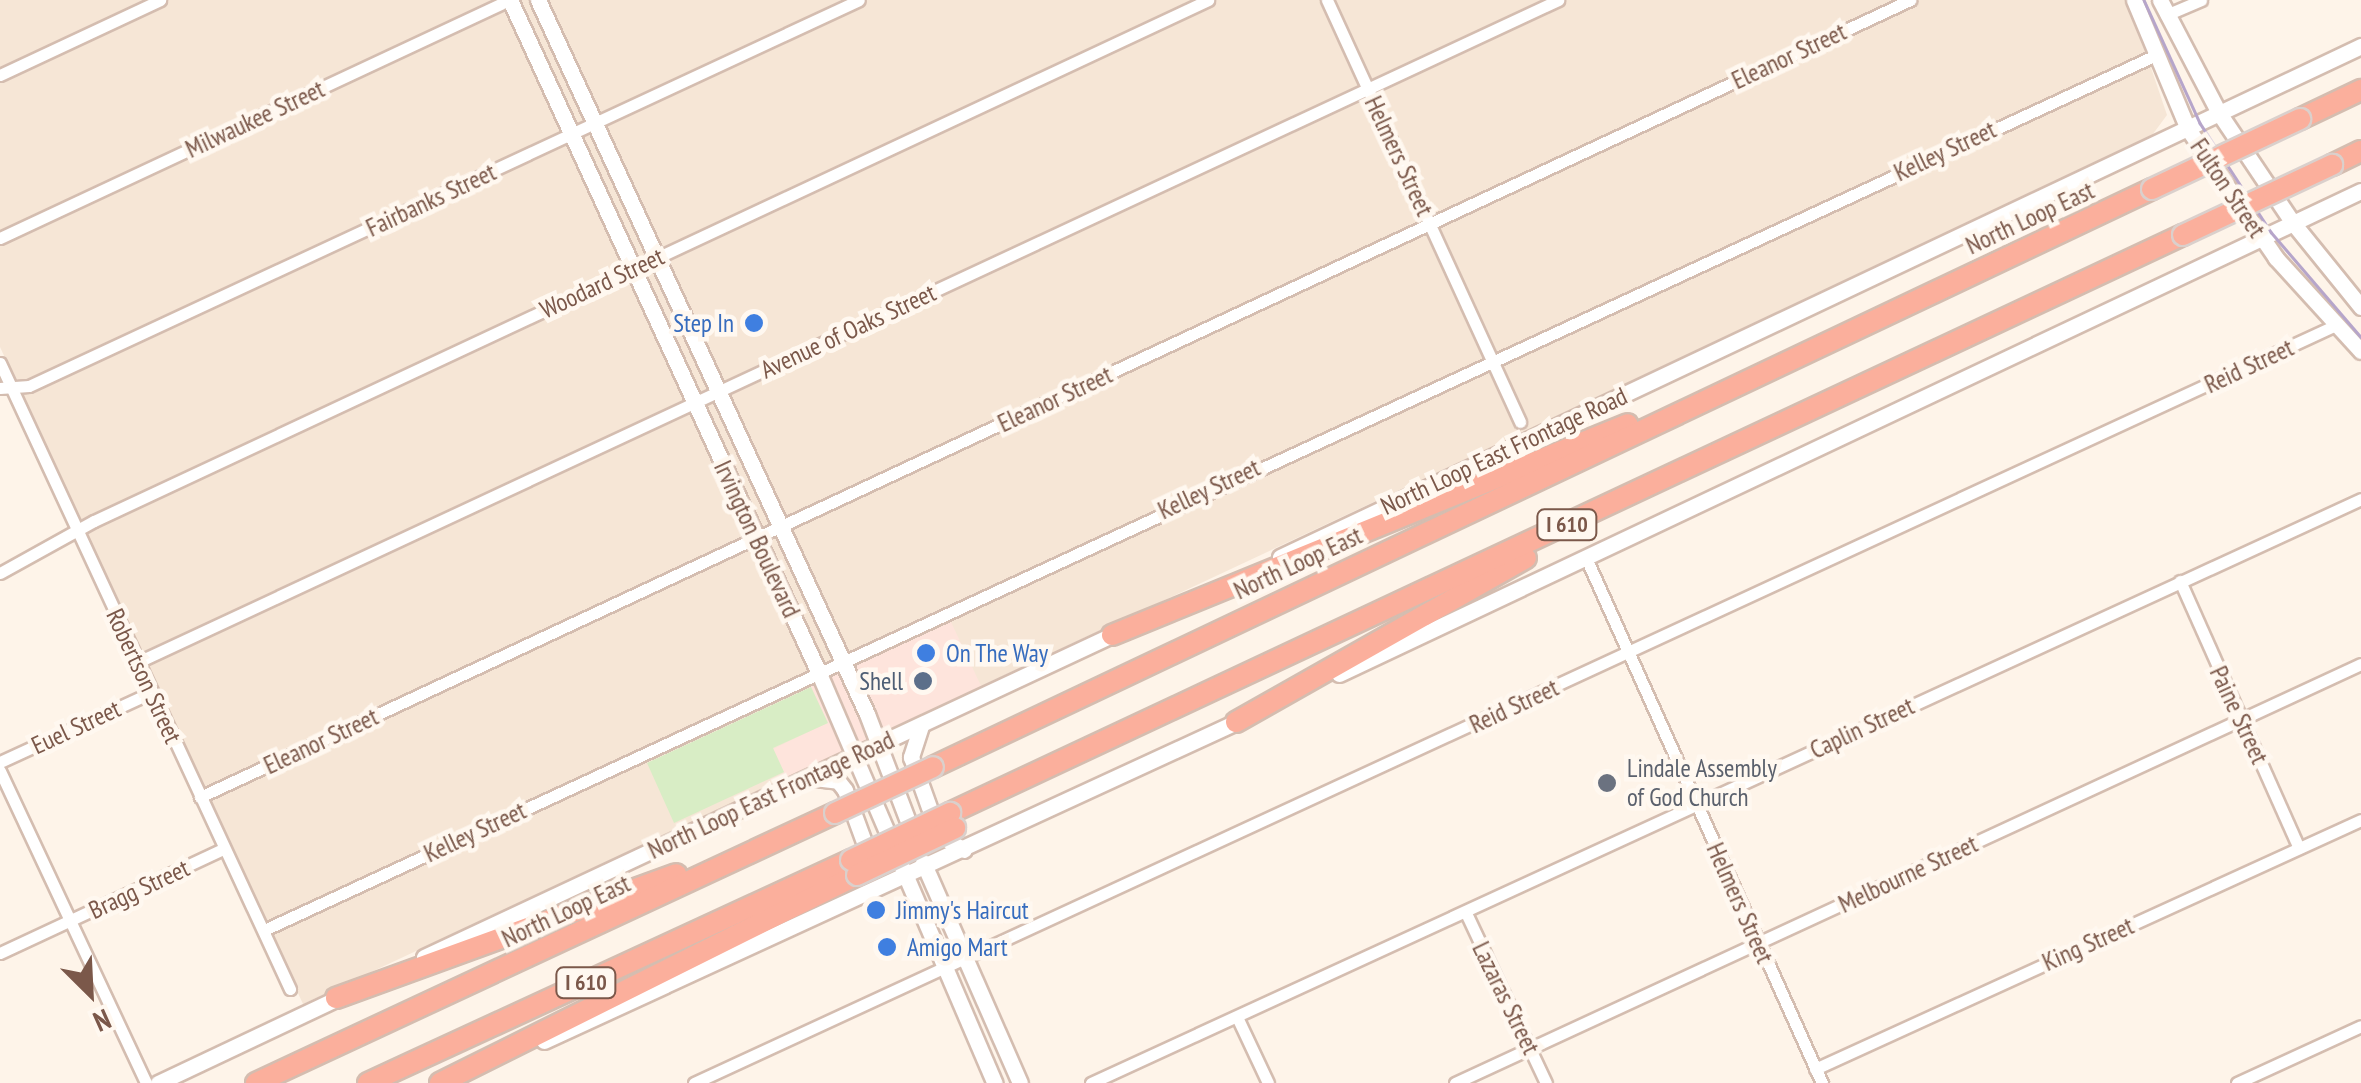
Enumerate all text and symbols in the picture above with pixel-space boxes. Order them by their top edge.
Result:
street label: Eleanor Street [1727,17,1851,95]
street label: Milwaukee Street [181,74,329,164]
street label: Helmers Street [1358,91,1440,221]
street label: Kelley Street [1889,114,2001,188]
street label: Fulton Street [2184,133,2272,243]
street label: Fairbanks Street [361,157,501,243]
street label: North Loop East [1961,175,2099,261]
street label: Woodard Street [535,241,669,325]
street label: Avenue of Oaks Street [756,277,940,385]
place label: Step In [673,308,734,338]
marker: Step In [743,312,765,334]
street label: Reid Street [2200,332,2298,400]
street label: Eleanor Street [993,360,1117,438]
street label: North Loop East Frontage Road [1376,381,1632,521]
street label: Kelley Street [1153,452,1265,526]
street label: Irvington Boulevard [708,456,806,622]
road number: I 610 [1534,508,1600,542]
street label: North Loop East [1229,520,1367,606]
street label: Robertson Street [100,604,188,748]
place label: On The Way [946,638,1049,668]
marker: On The Way [915,642,937,664]
street label: Paine Street [2203,661,2275,769]
place label: Shell [859,666,903,696]
marker: Shell [912,670,934,692]
street label: Reid Street [1465,672,1563,740]
street label: Caplin Street [1805,691,1919,765]
street label: Euel Street [27,693,125,761]
street label: Eleanor Street [259,702,383,780]
street label: North Loop East Frontage Road [643,725,899,865]
place label: Lindale Assembly of God Church [1627,754,1777,813]
marker: Lindale Assembly of God Church [1596,772,1618,794]
street label: Kelley Street [419,795,531,869]
street label: Melbourne Street [1834,829,1982,919]
street label: Helmers Street [1700,838,1780,968]
street label: Bragg Street [84,853,194,925]
street label: North Loop East [497,868,635,954]
place label: Jimmy's Haircut [896,895,1029,925]
marker: Jimmy's Haircut [865,899,887,921]
street label: King Street [2038,911,2138,977]
place label: Amigo Mart [907,932,1008,962]
marker: Amigo Mart [876,936,898,958]
street label: Lazaras Street [1466,937,1546,1059]
north arrow [40,943,140,1043]
road number: I 610 [554,966,618,1000]
text: N [88,1001,117,1041]

